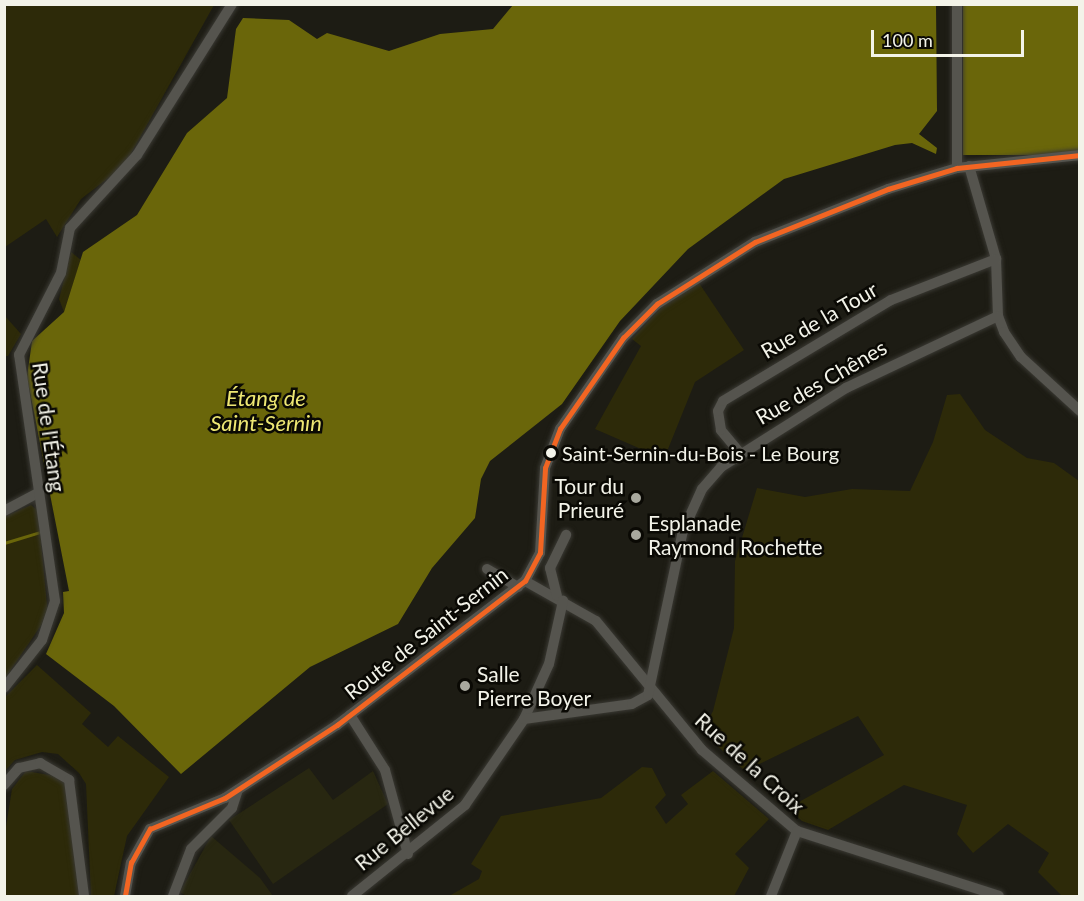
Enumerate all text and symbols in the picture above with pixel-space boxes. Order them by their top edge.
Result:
scale bar [874,18,1027,56]
text: 100 m [882,29,933,51]
street label: Rue de la Tour [756,276,882,364]
street label: Rue des Chênes [751,334,891,430]
street label: Rue de l'Étang [27,361,71,493]
water label: Étang de Saint-Sernin [210,384,322,436]
place label: Saint-Sernin-du-Bois - Le Bourg [562,441,839,465]
marker: Saint-Sernin-du-Bois - Le Bourg [545,447,557,459]
place label: Tour du Prieuré [554,473,624,523]
marker: Tour du Prieuré [629,491,643,505]
place label: Esplanade Raymond Rochette [648,510,823,560]
marker: Esplanade Raymond Rochette [629,528,643,542]
street label: Route de Saint-Sernin [339,561,513,705]
place label: Salle Pierre Boyer [477,661,591,711]
marker: Salle Pierre Boyer [458,679,472,693]
street label: Rue de la Croix [690,707,810,819]
street label: Rue Bellevue [350,781,458,875]

